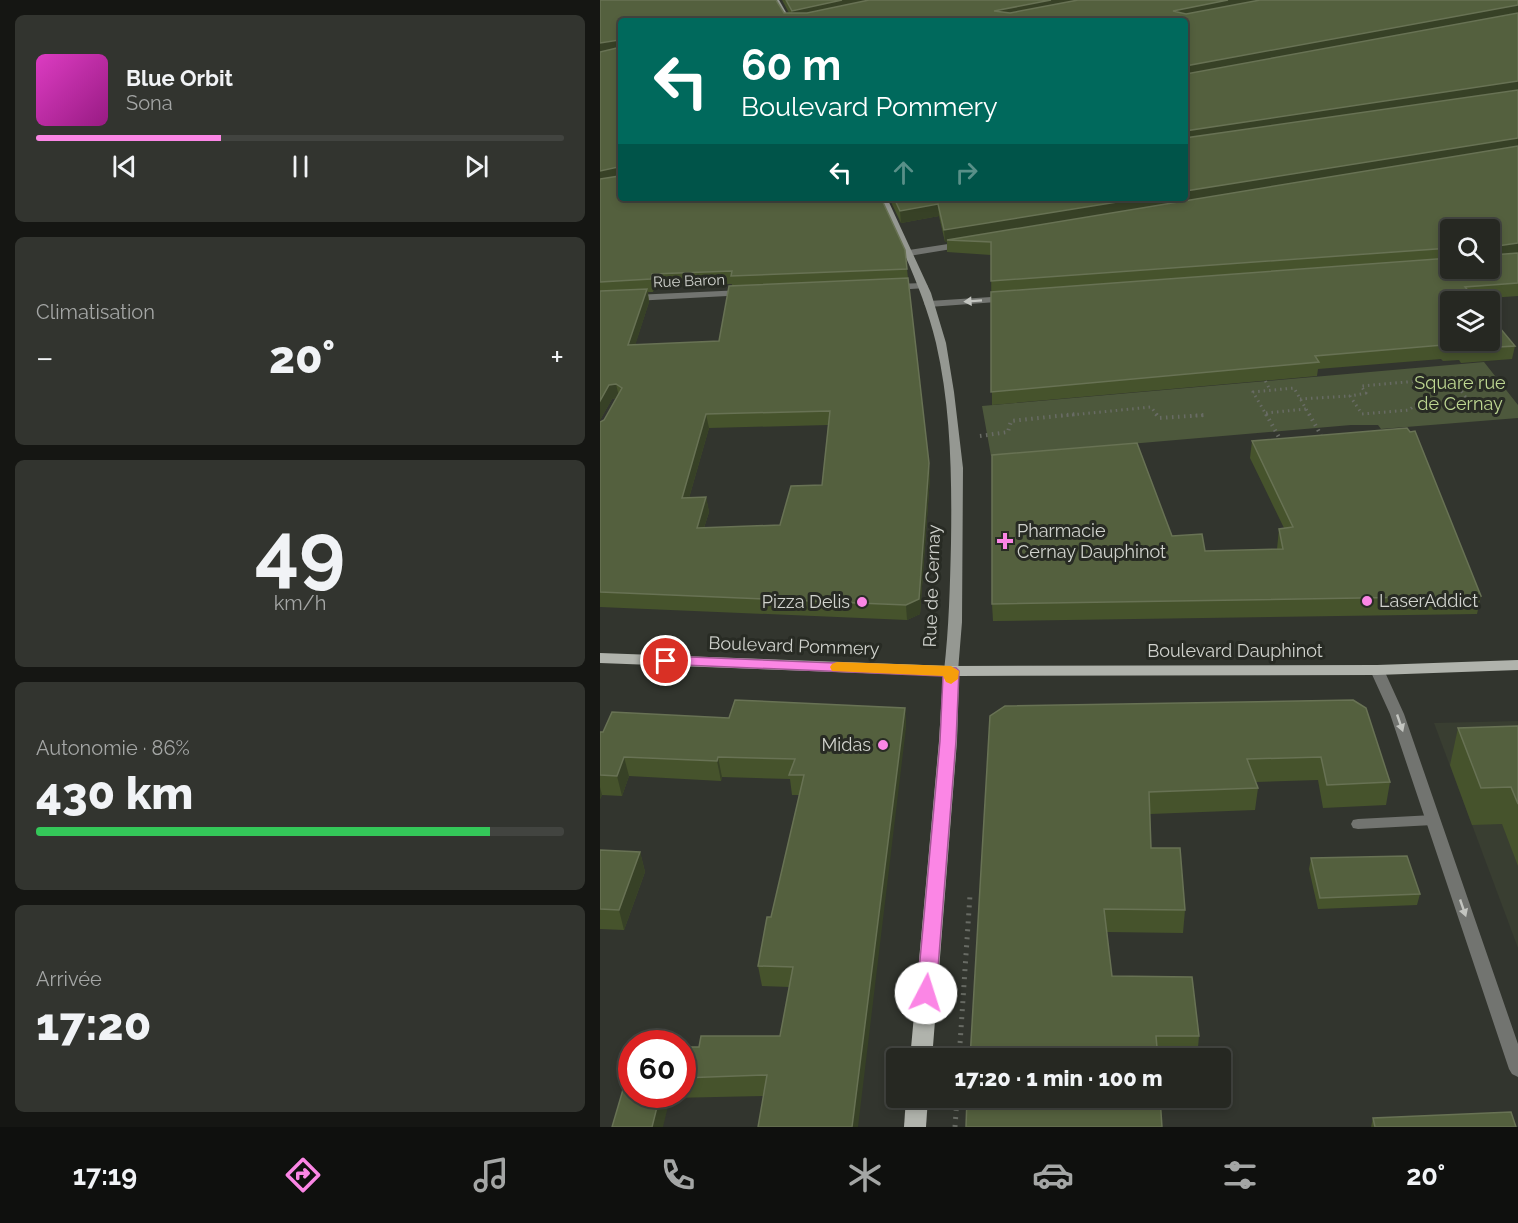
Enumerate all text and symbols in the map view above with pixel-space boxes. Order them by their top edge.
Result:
text: 60 m [741,41,841,90]
icon: left [642,42,720,120]
text: Blue Orbit [126,65,233,91]
text: Sona [126,91,173,115]
text: Boulevard Pommery [741,91,998,122]
icon: previous [108,150,141,183]
icon: pause [284,150,317,183]
icon: next [460,150,493,183]
icon: left [824,156,857,189]
icon: ahead [887,156,920,189]
icon: right [950,156,983,189]
map controls [1440,219,1500,351]
button: search [1440,219,1500,279]
street label: Rue Baron [653,271,725,291]
button: layers [1440,291,1500,351]
one-way arrow [964,296,983,306]
text: Climatisation [36,300,155,324]
text: 20° [269,331,335,384]
text: − [36,338,54,377]
text: + [550,338,564,377]
park label: Square rue de Cernay [1414,372,1506,414]
text: 49 [255,506,345,597]
place label: Pharmacie Cernay Dauphinot [1017,520,1166,562]
street label: Rue de Cernay [919,524,944,648]
marker: Pharmacie Cernay Dauphinot [998,534,1012,548]
place label: LaserAddict [1379,590,1478,611]
text: km/h [274,591,326,615]
place label: Pizza Delis [762,591,850,612]
marker: LaserAddict [1360,594,1374,608]
marker: Pizza Delis [855,595,869,609]
street label: Boulevard Pommery [708,632,880,659]
pin [640,635,691,686]
street label: Boulevard Dauphinot [1147,640,1323,661]
icon: arrive [649,644,682,677]
one-way arrow [1396,714,1406,732]
place label: Midas [822,734,871,755]
text: Autonomie · 86% [36,736,190,760]
marker: Midas [876,738,890,752]
text: 430 km [36,767,193,820]
one-way arrow [1459,899,1469,917]
position arrow [894,961,958,1025]
text: Arrivée [36,967,102,991]
text: 17:20 [36,998,151,1051]
speed limit sign: 60 [618,1030,696,1108]
text: 17:20 · 1 min · 100 m [955,1065,1163,1091]
icon: directions [282,1154,324,1196]
icon: music [470,1154,512,1196]
icon: phone [657,1154,699,1196]
icon: climate [844,1154,886,1196]
icon: car [1032,1154,1074,1196]
icon: filters [1219,1154,1261,1196]
text: 17:19 [73,1160,137,1191]
text: 20° [1406,1160,1445,1191]

